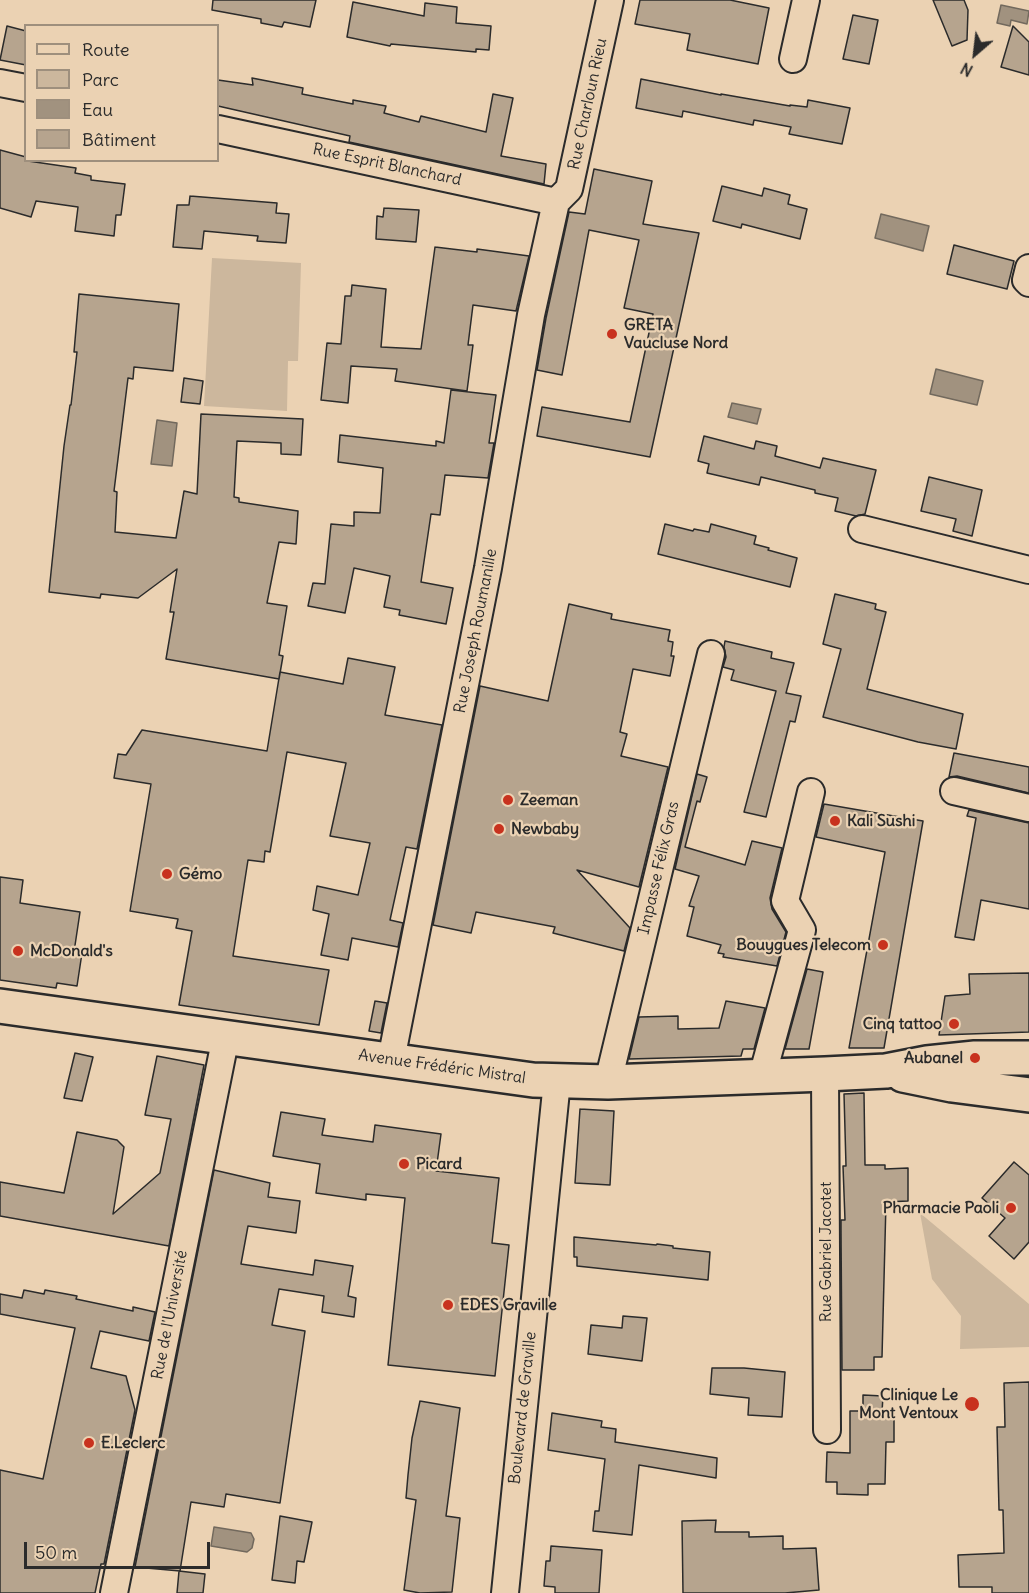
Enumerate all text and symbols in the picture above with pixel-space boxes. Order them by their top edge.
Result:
legend [24,24,219,162]
north arrow [945,24,1005,84]
street label: Rue Charloun Rieu [565,37,611,171]
text: Route [82,38,130,61]
text: N [957,58,976,81]
text: Parc [82,68,119,91]
text: Eau [82,98,113,121]
text: Bâtiment [82,128,156,151]
street label: Rue Esprit Blanchard [311,140,463,190]
place label: GRETA Vaucluse Nord [624,315,728,353]
marker: GRETA Vaucluse Nord [605,327,619,341]
street label: Rue Joseph Roumanille [451,547,501,715]
place label: Zeeman [520,790,578,810]
marker: Zeeman [501,793,515,807]
street label: Impasse Félix Gras [634,800,684,936]
place label: Kali Sushi [847,811,915,831]
marker: Kali Sushi [828,814,842,828]
place label: Newbaby [511,819,579,839]
marker: Newbaby [492,822,506,836]
place label: Gémo [179,864,222,884]
marker: Gémo [160,867,174,881]
place label: Bouygues Telecom [736,935,871,955]
marker: Bouygues Telecom [876,938,890,952]
place label: McDonald's [30,941,113,961]
marker: McDonald's [11,944,25,958]
place label: Cinq tattoo [863,1014,942,1034]
marker: Cinq tattoo [947,1017,961,1031]
street label: Avenue Frédéric Mistral [357,1046,527,1088]
place label: Aubanel [904,1048,963,1068]
marker: Aubanel [968,1051,982,1065]
place label: Picard [416,1154,462,1174]
marker: Picard [397,1157,411,1171]
street label: Rue Gabriel Jacotet [816,1182,836,1322]
place label: Pharmacie Paoli [883,1198,999,1218]
marker: Pharmacie Paoli [1004,1201,1018,1215]
street label: Rue de l'Université [148,1249,192,1381]
place label: EDES Graville [460,1295,557,1315]
marker: EDES Graville [441,1298,455,1312]
street label: Boulevard de Graville [505,1331,541,1485]
place label: Clinique Le Mont Ventoux [859,1385,958,1423]
marker: Clinique Le Mont Ventoux [963,1395,981,1413]
place label: E.Leclerc [101,1433,165,1453]
marker: E.Leclerc [82,1436,96,1450]
scale bar [27,1530,213,1568]
text: 50 m [35,1541,77,1564]

